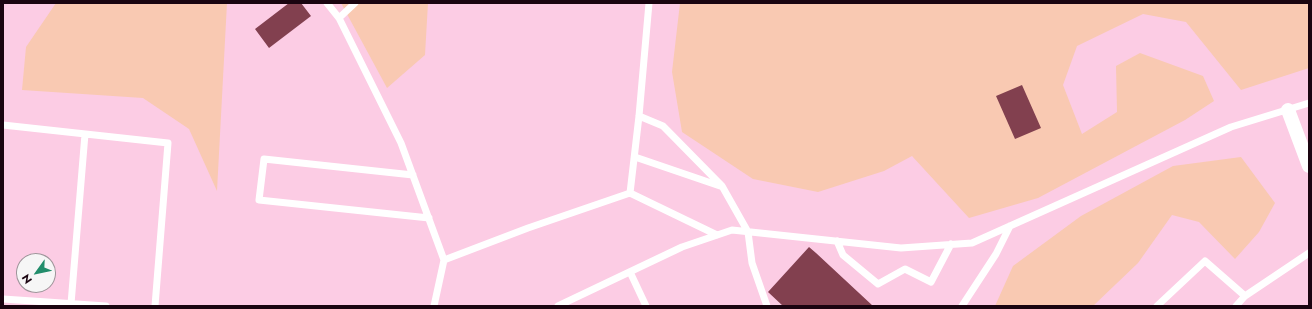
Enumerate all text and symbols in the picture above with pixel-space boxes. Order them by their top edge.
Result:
north arrow [16,253,56,293]
text: N [18,271,36,287]

